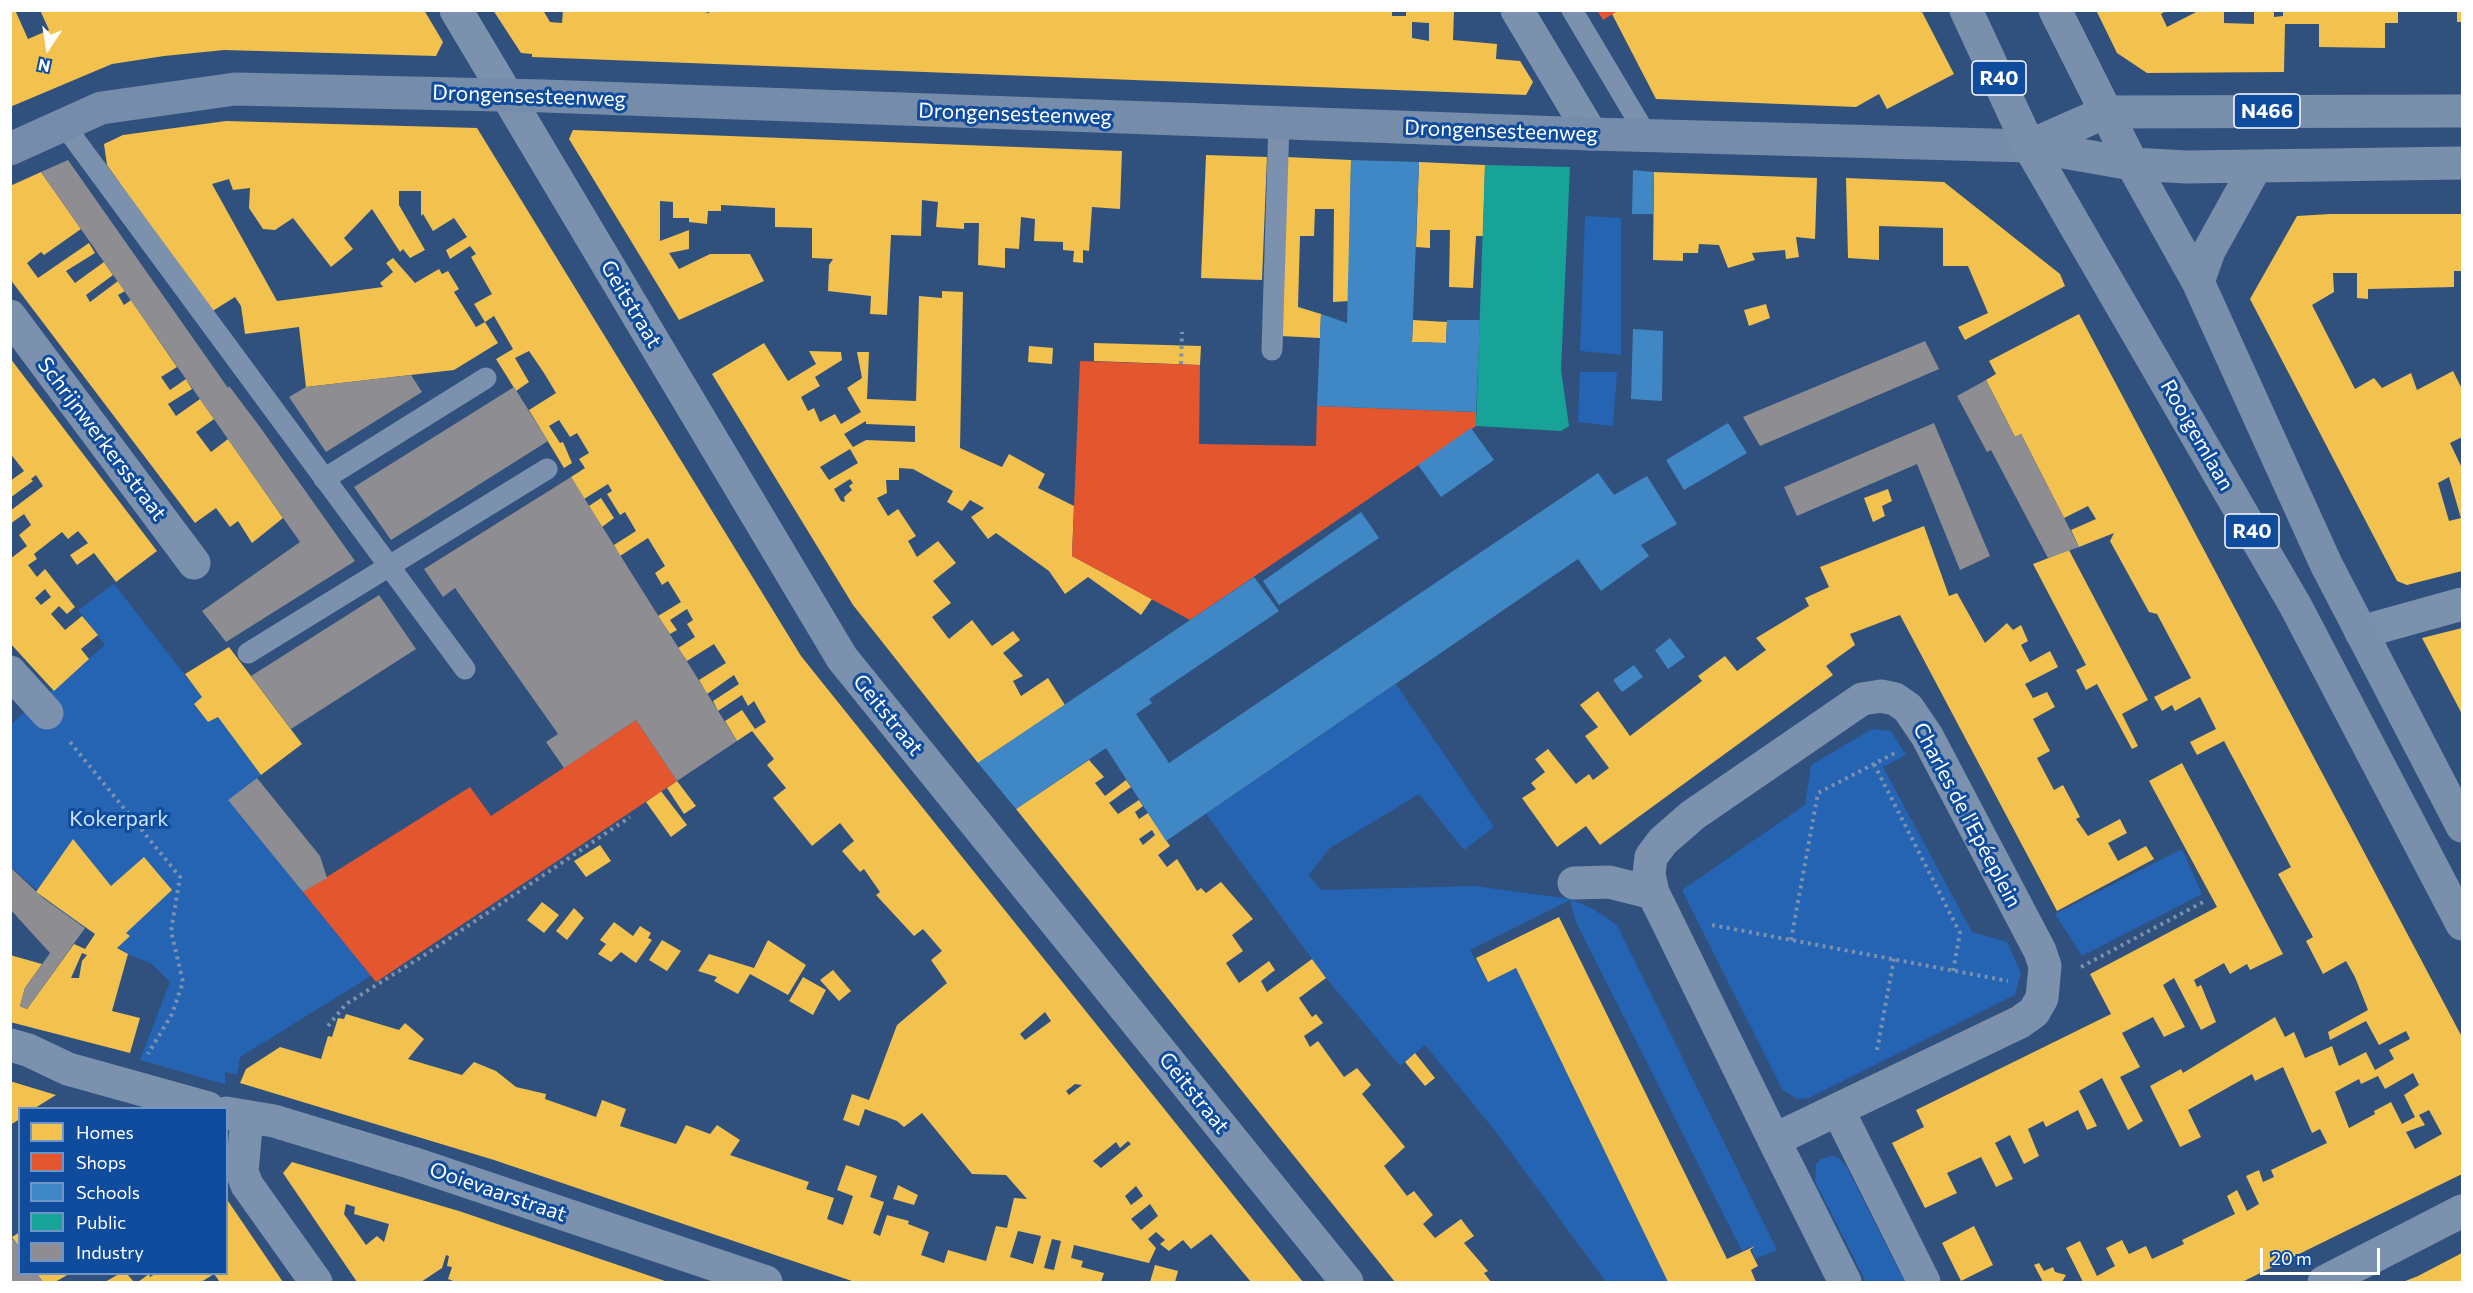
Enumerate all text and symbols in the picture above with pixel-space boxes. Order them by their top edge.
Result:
north arrow [18,18,78,78]
text: N [36,56,52,77]
road number: R40 [1972,61,2026,95]
street label: Drongensesteenweg [432,80,626,112]
road number: N466 [2234,94,2300,128]
street label: Drongensesteenweg [918,98,1112,130]
street label: Drongensesteenweg [1404,115,1598,147]
street label: Geitstraat [595,256,667,352]
street label: Schrijnwerkersstraat [32,352,172,526]
street label: Rooigemlaan [2155,375,2239,495]
road number: R40 [2225,514,2279,548]
street label: Geitstraat [848,669,928,761]
street label: Charles de l'Epéeplein [1908,718,2026,912]
park label: Kokerpark [69,806,169,832]
street label: Geitstraat [1154,1047,1234,1139]
legend [18,1107,228,1275]
text: Homes [76,1121,134,1143]
text: Shops [76,1151,126,1173]
street label: Ooievaarstraat [426,1157,570,1227]
text: Schools [76,1181,140,1203]
text: Public [76,1211,126,1233]
scale bar [2263,1236,2383,1274]
text: Industry [76,1241,144,1263]
text: 20 m [2271,1247,2312,1269]

